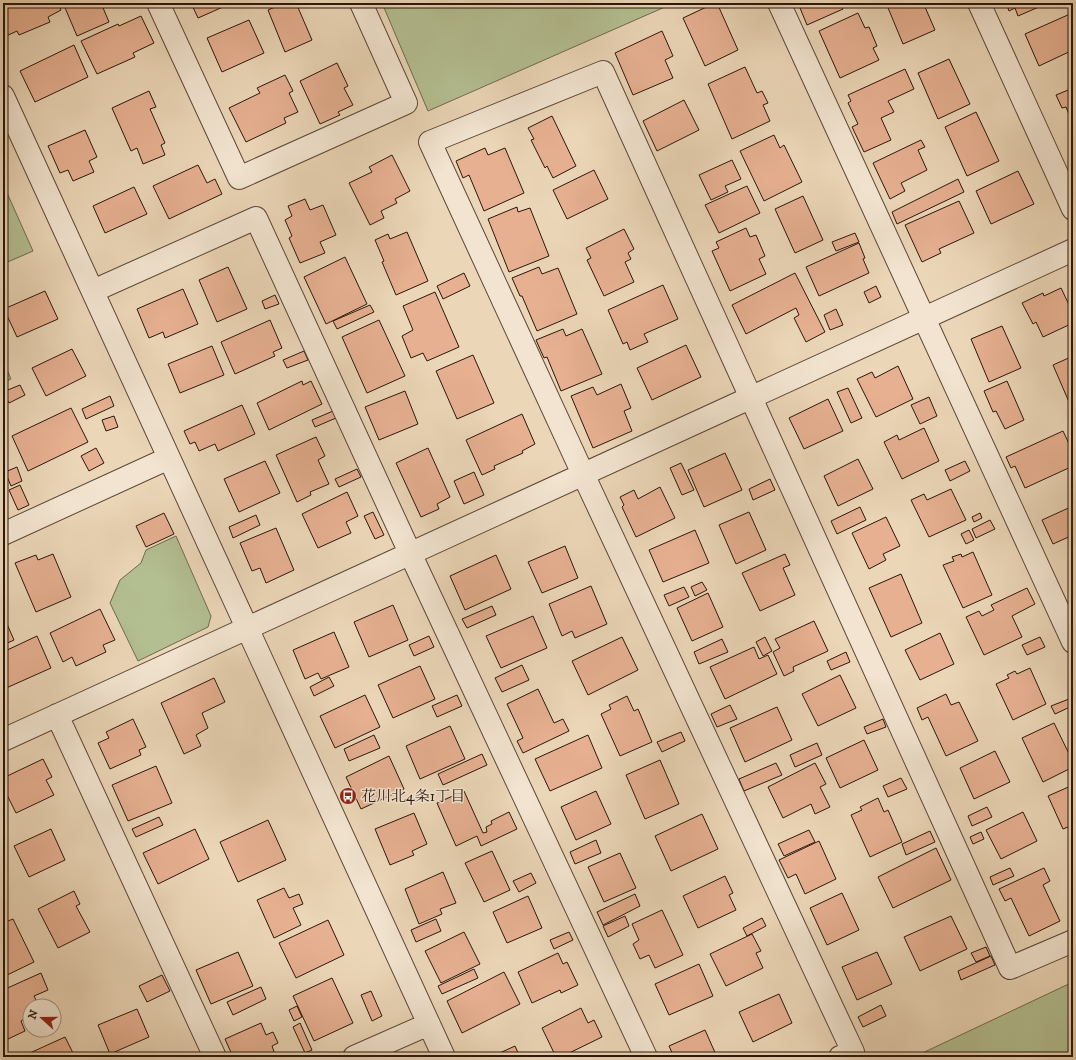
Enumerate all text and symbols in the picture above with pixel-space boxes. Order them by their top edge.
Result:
bus stop icon: 花川北4条1丁目 [338,786,358,806]
place label: 花川北4条1丁目 [361,787,465,806]
north arrow [22,998,62,1038]
text: N [25,1008,42,1021]

